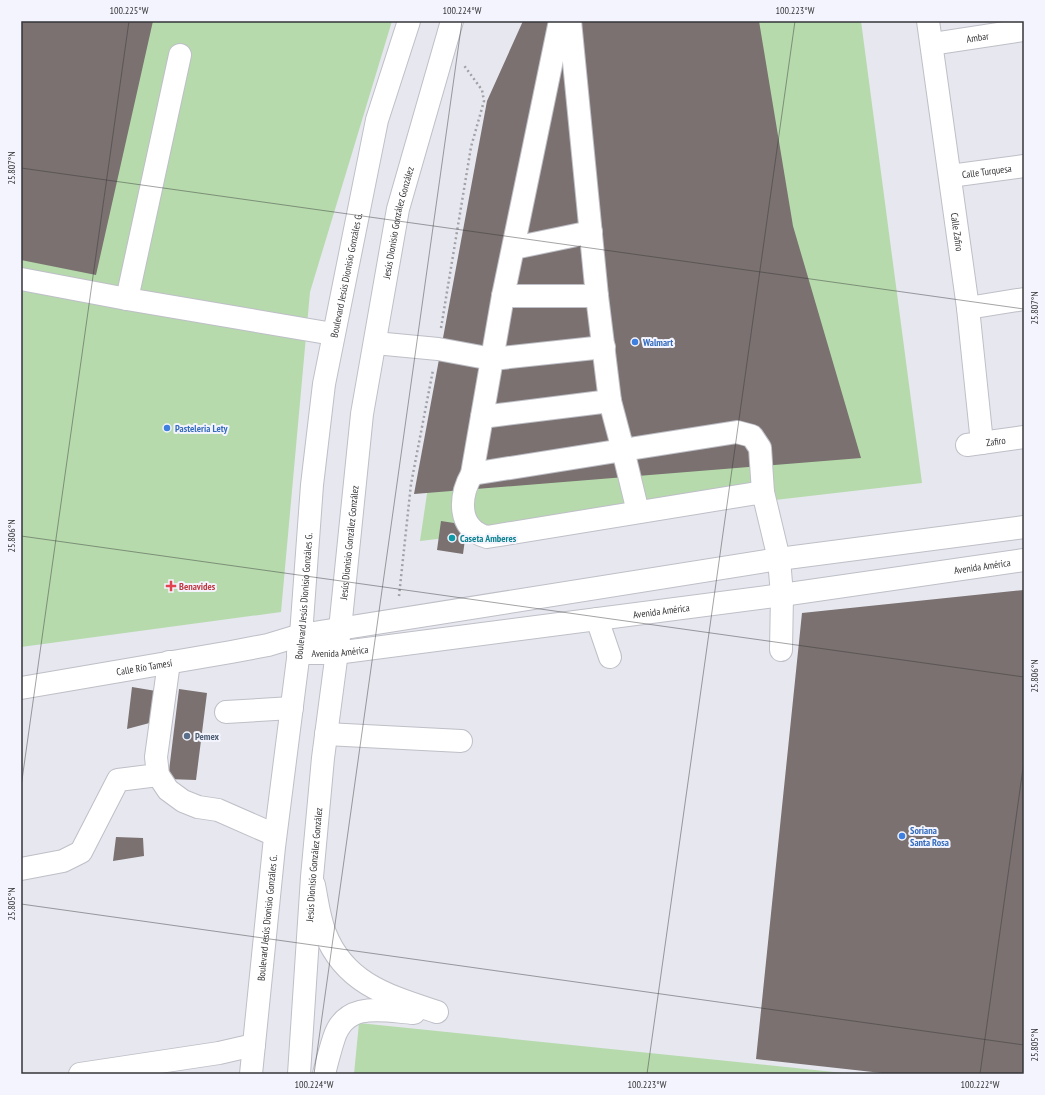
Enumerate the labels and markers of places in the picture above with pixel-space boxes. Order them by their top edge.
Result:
place label: Walmart [642,336,673,349]
marker: Walmart [630,337,640,347]
place label: Pasteleria Lety [175,422,228,435]
marker: Pasteleria Lety [162,423,172,433]
place label: Caseta Amberes [460,532,517,545]
marker: Caseta Amberes [447,533,457,543]
place label: Benavides [179,580,216,593]
marker: Benavides [166,581,176,591]
place label: Pemex [195,730,219,743]
marker: Pemex [182,731,192,741]
place label: Soriana Santa Rosa [910,824,949,849]
marker: Soriana Santa Rosa [897,831,907,841]

